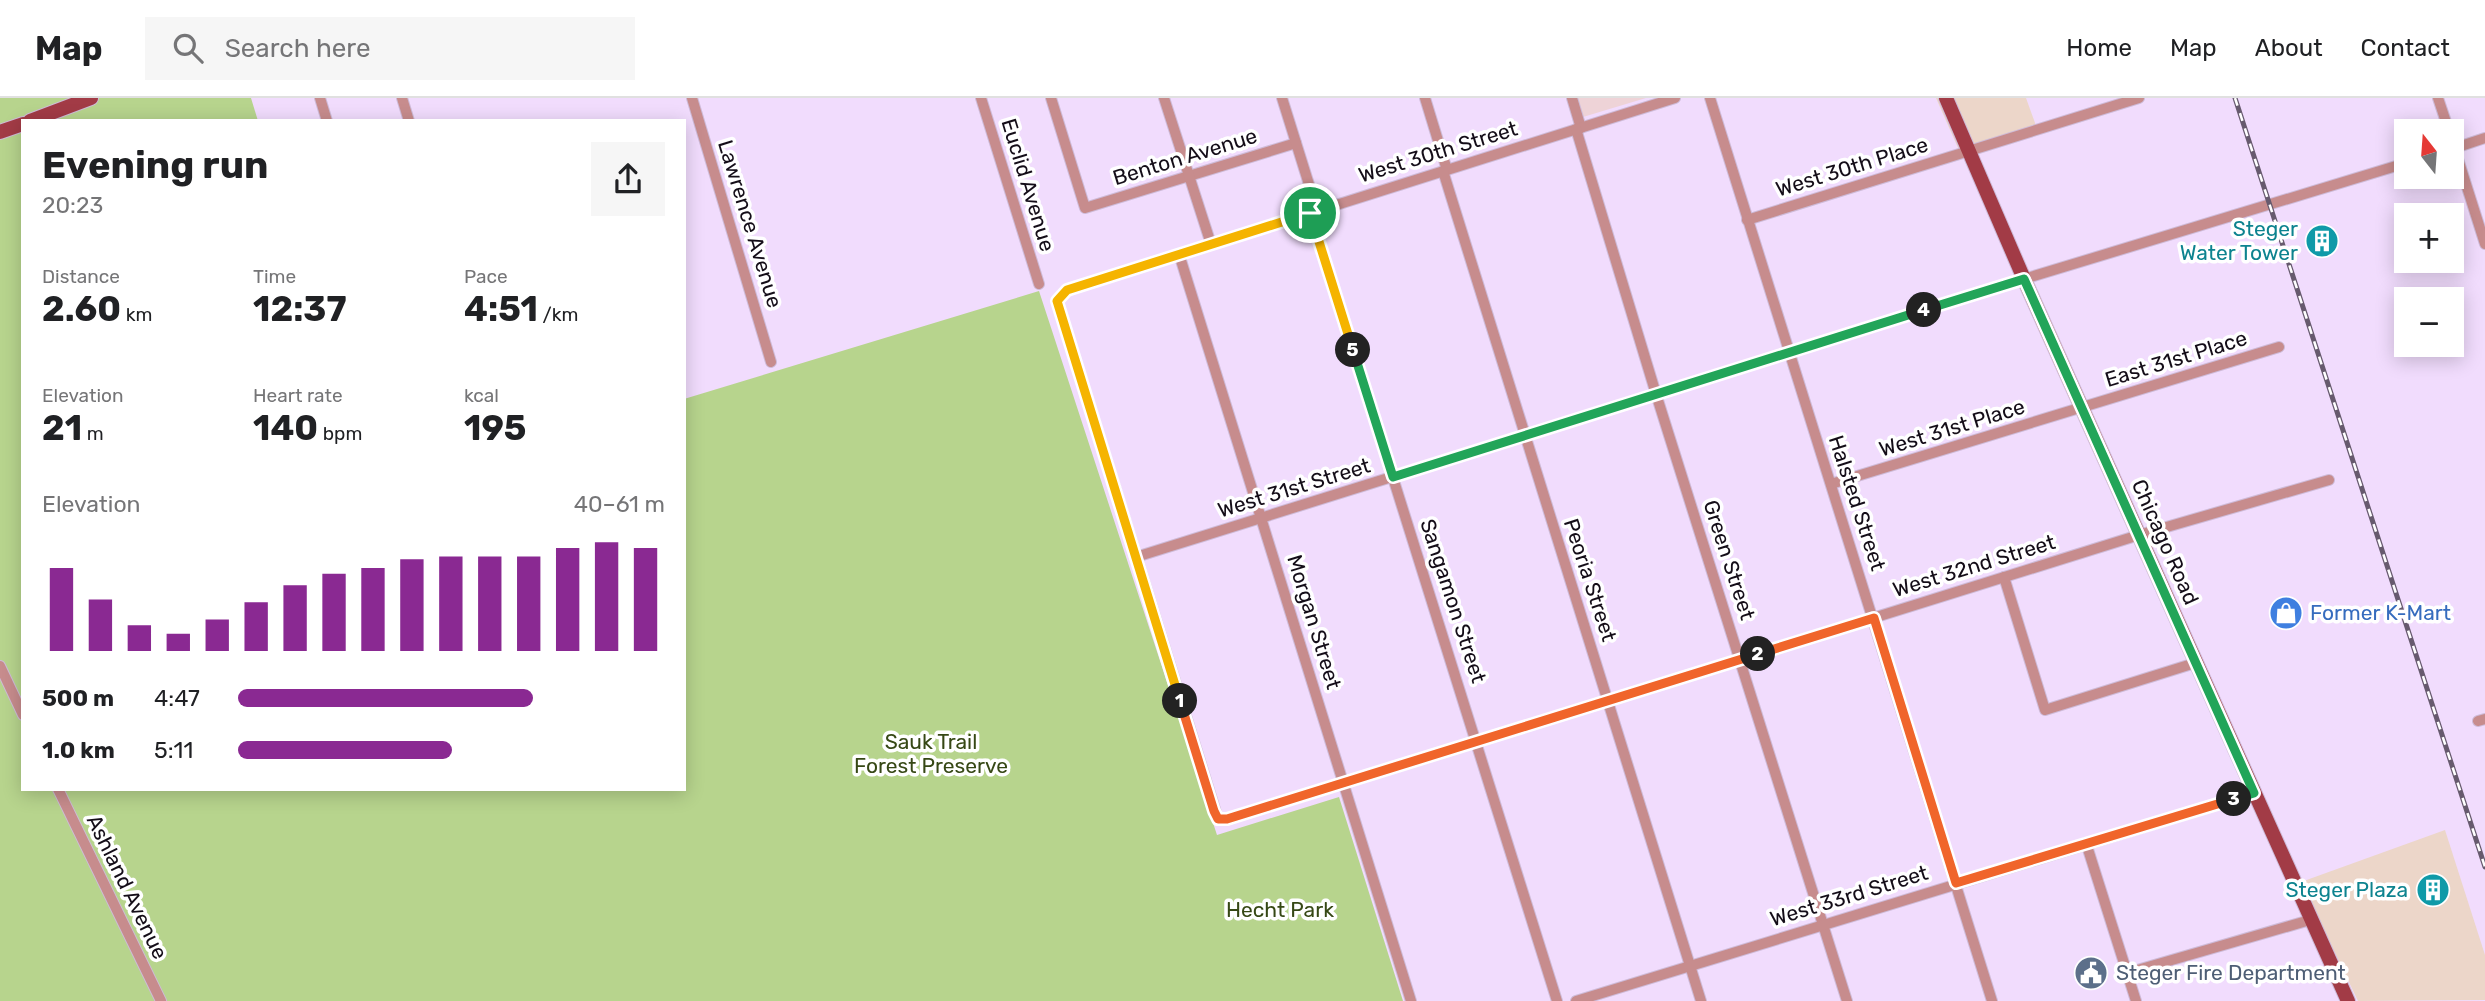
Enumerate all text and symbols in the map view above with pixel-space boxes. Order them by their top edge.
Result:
search box [145,17,635,80]
text: Map [35,29,103,68]
icon: search [169,29,207,67]
text: Search here [225,33,370,64]
text: Home [2066,34,2132,62]
text: Map [2170,34,2217,62]
text: About [2255,34,2323,62]
text: Contact [2361,34,2450,62]
street label: Euclid Avenue [996,115,1061,254]
street label: West 30th Street [1355,115,1520,188]
north arrow [2394,119,2464,189]
map controls [2394,119,2464,357]
street label: Benton Avenue [1110,123,1260,190]
street label: West 30th Place [1773,131,1931,202]
street label: Lawrence Avenue [713,137,788,311]
text: Evening run [42,142,268,188]
button: share [591,142,665,216]
pin [1280,183,1340,243]
text: 20:23 [42,191,103,219]
icon: arrive [1291,194,1329,232]
button: + [2394,203,2464,273]
place label: Steger Water Tower [2180,216,2298,265]
building icon: Steger Water Tower [2303,222,2341,260]
text: Distance [42,265,120,288]
text: Time [253,265,296,288]
text: Pace [464,265,508,288]
button: − [2394,287,2464,357]
text: 2.60 [42,288,121,330]
text: 12:37 [253,288,347,330]
text: 4:51 [464,288,538,330]
pin: 4 [1906,292,1941,328]
text: 4 [1917,298,1930,321]
text: km [121,303,152,326]
text: /km [538,303,578,326]
street label: East 31st Place [2102,325,2250,392]
pin: 5 [1336,332,1370,368]
text: 5 [1346,338,1359,361]
text: Elevation [42,384,123,407]
text: Heart rate [253,384,343,407]
text: kcal [464,384,499,407]
street label: West 31st Place [1876,393,2028,462]
text: 21 [42,407,82,449]
text: 140 [253,407,318,449]
text: 195 [464,407,526,449]
text: m [82,422,104,445]
text: bpm [318,422,362,445]
street label: Halsted Street [1824,432,1891,574]
street label: West 31st Street [1215,452,1373,523]
street label: Chicago Road [2127,475,2204,608]
text: Elevation [42,490,141,518]
text: 40–61 m [574,490,665,518]
street label: Green Street [1698,497,1761,623]
street label: Peoria Street [1559,515,1622,644]
street label: Sangamon Street [1415,516,1492,686]
street label: West 32nd Street [1890,529,2058,602]
street label: Morgan Street [1282,552,1347,692]
shop icon: Former K-Mart [2267,594,2305,632]
place label: Former K-Mart [2310,600,2451,625]
pin: 2 [1740,636,1776,672]
text: 2 [1751,642,1764,665]
text: 500 m [42,684,114,712]
text: 4:47 [154,684,200,712]
pin: 1 [1162,684,1198,718]
text: 1 [1175,689,1184,712]
park label: Sauk Trail Forest Preserve [854,729,1008,778]
text: 1.0 km [42,736,115,764]
text: 5:11 [154,736,193,764]
pin: 3 [2216,782,2252,816]
text: 3 [2227,787,2240,810]
street label: Ashland Avenue [82,810,173,963]
street label: West 33rd Street [1767,860,1931,931]
building icon: Steger Plaza [2414,871,2452,909]
place label: Steger Plaza [2286,877,2408,902]
park label: Hecht Park [1226,897,1334,922]
public building icon: Steger Fire Department [2072,954,2110,992]
place label: Steger Fire Department [2116,960,2346,985]

